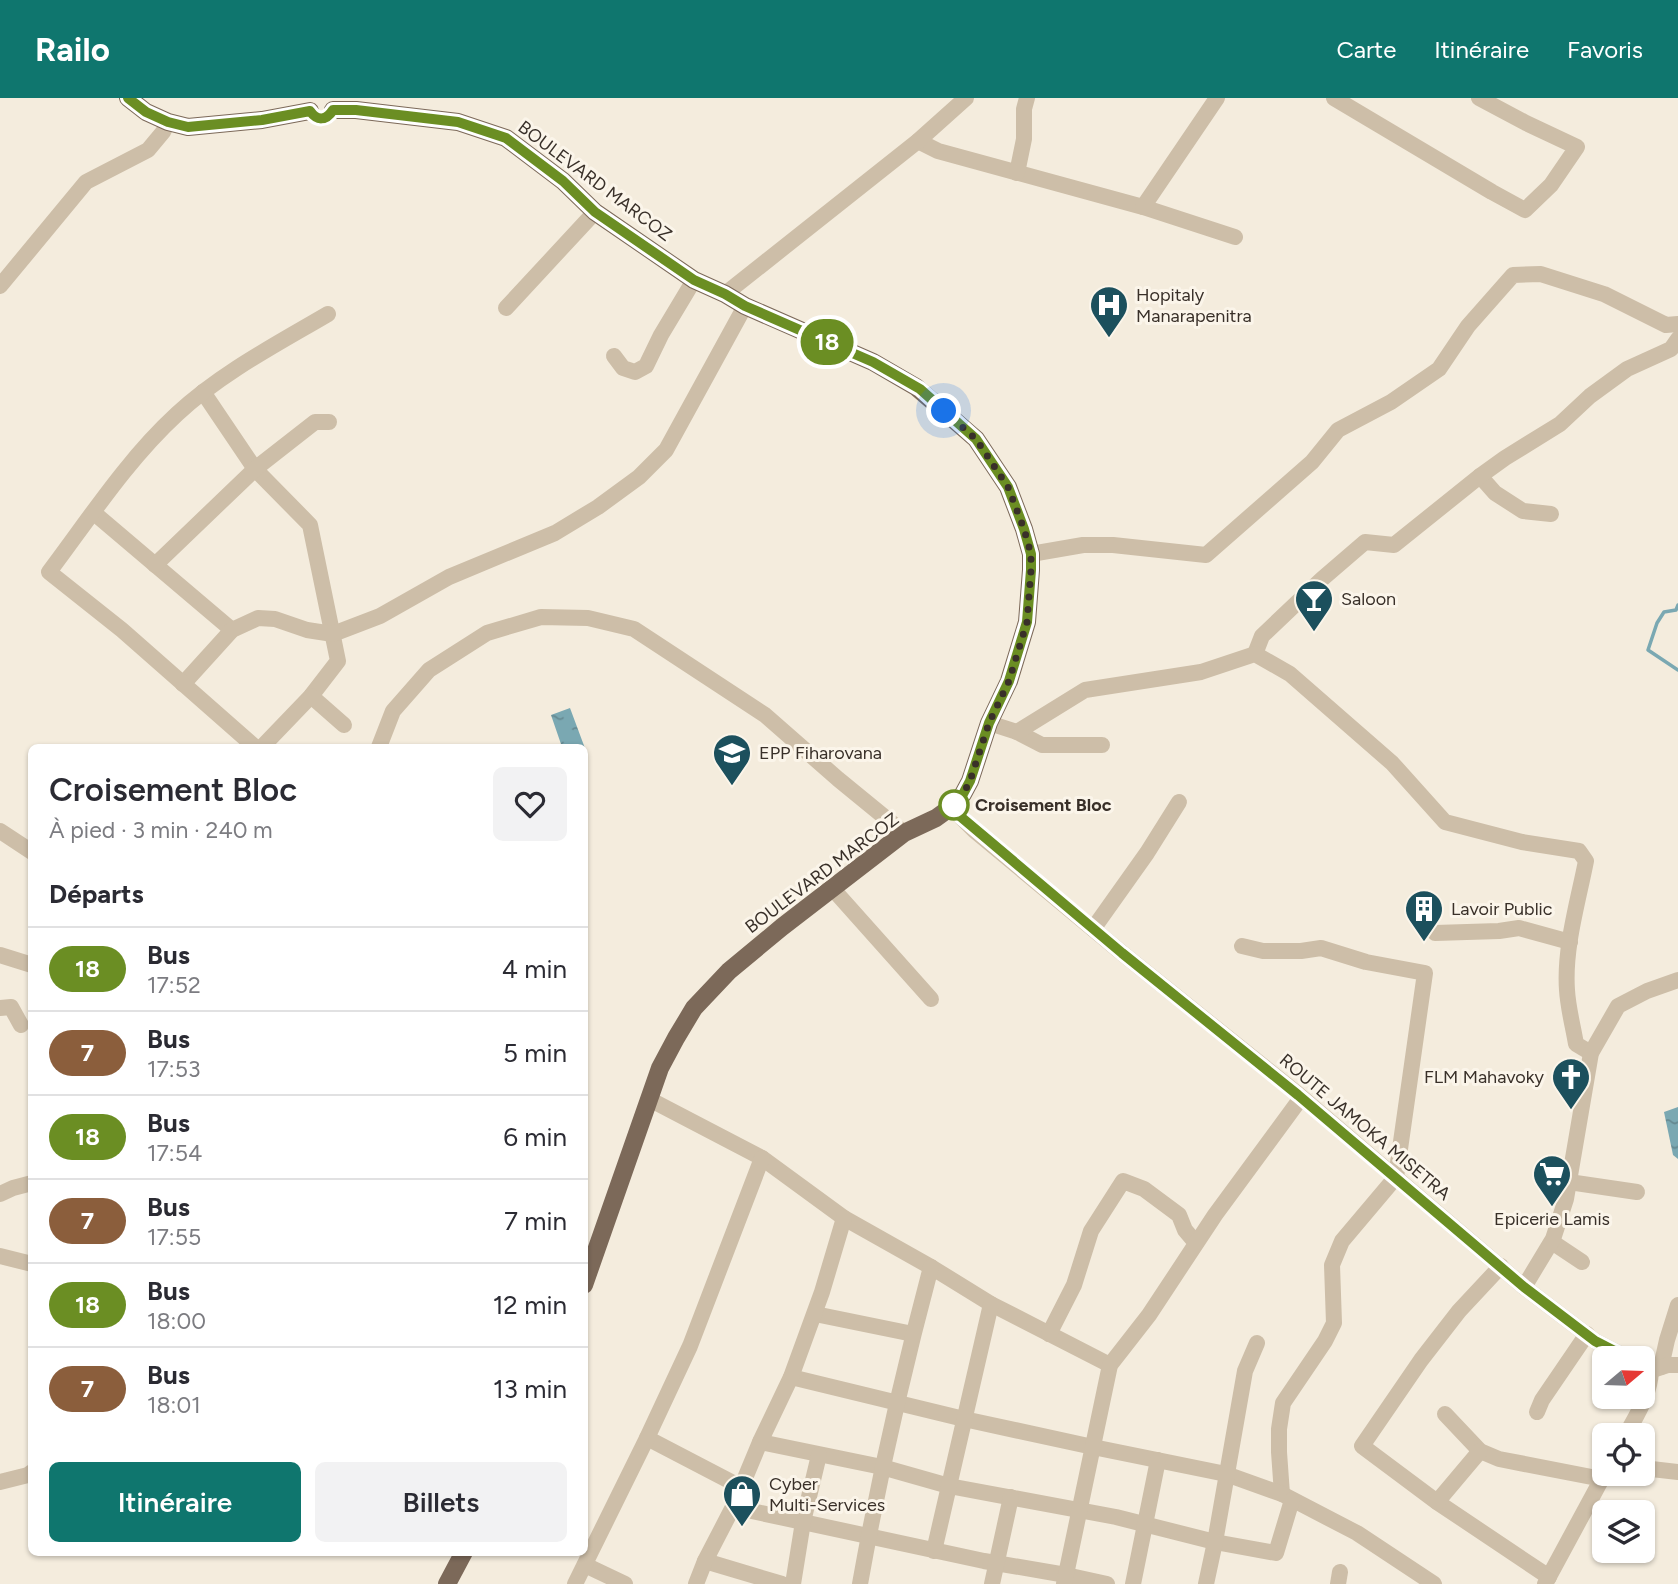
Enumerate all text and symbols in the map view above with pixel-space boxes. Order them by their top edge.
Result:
text: Railo [35,30,110,69]
text: Carte [1336,35,1396,64]
text: Itinéraire [1434,35,1529,64]
text: Favoris [1567,35,1643,64]
street label: BOULEVARD MARCOZ [514,116,676,246]
hospital icon: Hopitaly Manarapenitra [1088,284,1130,339]
place label: Hopitaly Manarapenitra [1136,284,1252,327]
line badge: 18 [796,319,858,365]
text: 18 [815,327,839,356]
your location [926,393,961,428]
bar icon: Saloon [1293,578,1335,633]
place label: Saloon [1341,588,1396,610]
school or university icon: EPP Fiharovana [711,732,753,787]
place label: EPP Fiharovana [759,742,882,764]
button: heart [493,767,567,841]
text: Croisement Bloc [49,770,297,809]
marker: Croisement Bloc [939,790,969,820]
place label: Croisement Bloc [975,794,1112,816]
street label: BOULEVARD MARCOZ [741,808,903,938]
text: À pied · 3 min · 240 m [49,816,273,844]
text: Départs [49,878,144,910]
building icon: Lavoir Public [1403,888,1445,943]
place label: Lavoir Public [1451,898,1553,920]
text: Bus [147,939,190,971]
text: 4 min [502,953,567,985]
text: 18 [75,954,100,983]
text: 17:52 [147,971,201,999]
text: Bus [147,1023,190,1055]
text: 5 min [503,1037,567,1069]
text: 7 [81,1038,94,1067]
street label: ROUTE JAMOKA MISETRA [1275,1049,1455,1205]
text: 17:53 [147,1055,200,1083]
church icon: FLM Mahavoky [1550,1056,1592,1111]
place label: FLM Mahavoky [1424,1066,1545,1088]
text: Bus [147,1107,190,1139]
text: 6 min [503,1121,567,1153]
text: 18 [75,1122,100,1151]
text: 17:54 [147,1139,202,1167]
supermarket icon: Epicerie Lamis [1531,1153,1573,1208]
text: Bus [147,1191,190,1223]
text: 7 min [504,1205,567,1237]
text: 7 [81,1206,94,1235]
place label: Epicerie Lamis [1494,1208,1610,1230]
text: 17:55 [147,1223,201,1251]
text: Bus [147,1275,190,1307]
text: 12 min [493,1289,567,1321]
text: 18 [75,1290,100,1319]
text: 18:00 [147,1307,206,1335]
north arrow [1592,1346,1656,1409]
map controls [1592,1346,1655,1563]
text: Bus [147,1359,190,1391]
text: 13 min [493,1373,567,1405]
text: 7 [81,1374,94,1403]
text: 18:01 [147,1391,201,1419]
button: locate [1592,1423,1655,1486]
button: Itinéraire [49,1462,301,1542]
button: Billets [315,1462,567,1542]
shop icon: Cyber Multi-Services [721,1473,763,1528]
place label: Cyber Multi-Services [769,1473,885,1516]
button: layers [1592,1500,1655,1563]

